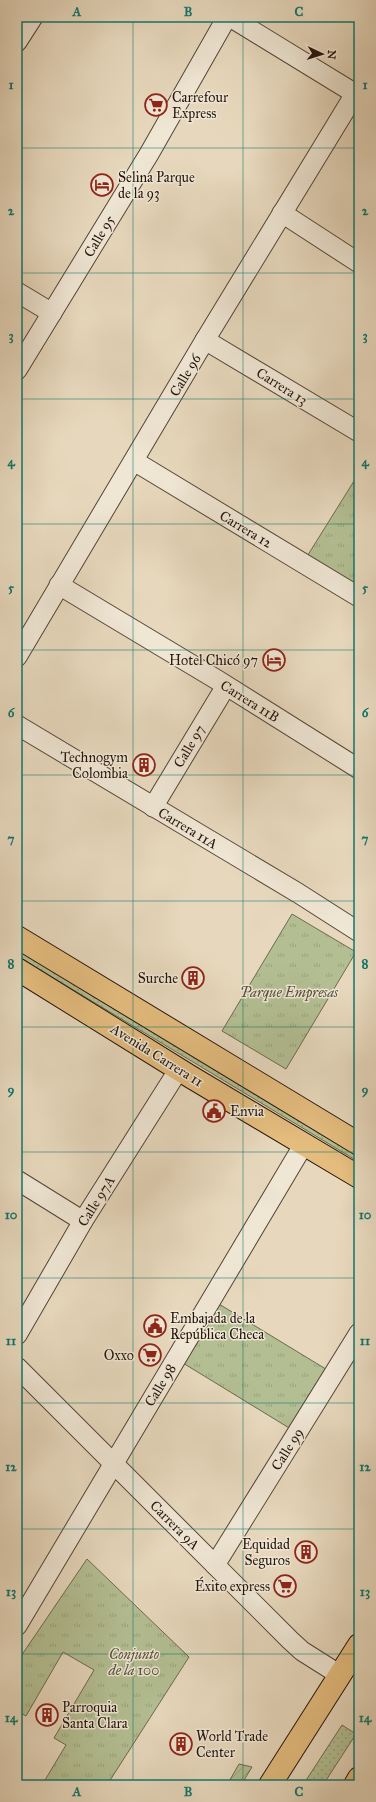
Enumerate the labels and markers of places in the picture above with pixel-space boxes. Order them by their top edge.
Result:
place label: Carrefour Express [172,89,229,122]
supermarket icon: Carrefour Express [143,92,169,118]
place label: Selina Parque de la 93 [118,169,195,202]
hotel icon: Selina Parque de la 93 [89,172,115,198]
hotel icon: Hotel Chicó 97 [261,647,287,673]
place label: Hotel Chicó 97 [169,652,258,669]
place label: Technogym Colombia [60,749,128,782]
building icon: Technogym Colombia [131,752,157,778]
building icon: Surche [180,965,206,991]
place label: Surche [138,970,178,987]
public building icon: Envia [201,1098,227,1124]
place label: Envia [230,1103,264,1120]
place label: Embajada de la República Checa [170,1310,264,1343]
public building icon: Embajada de la República Checa [142,1313,168,1339]
supermarket icon: Oxxo [137,1342,163,1368]
place label: Oxxo [104,1347,134,1364]
place label: Equidad Seguros [242,1536,290,1569]
building icon: Equidad Seguros [293,1539,319,1565]
supermarket icon: Éxito express [272,1573,298,1599]
place label: Éxito express [195,1576,270,1595]
place label: Parroquia Santa Clara [62,1699,128,1732]
building icon: Parroquia Santa Clara [34,1702,60,1728]
place label: World Trade Center [196,1728,268,1761]
building icon: World Trade Center [168,1731,194,1757]

